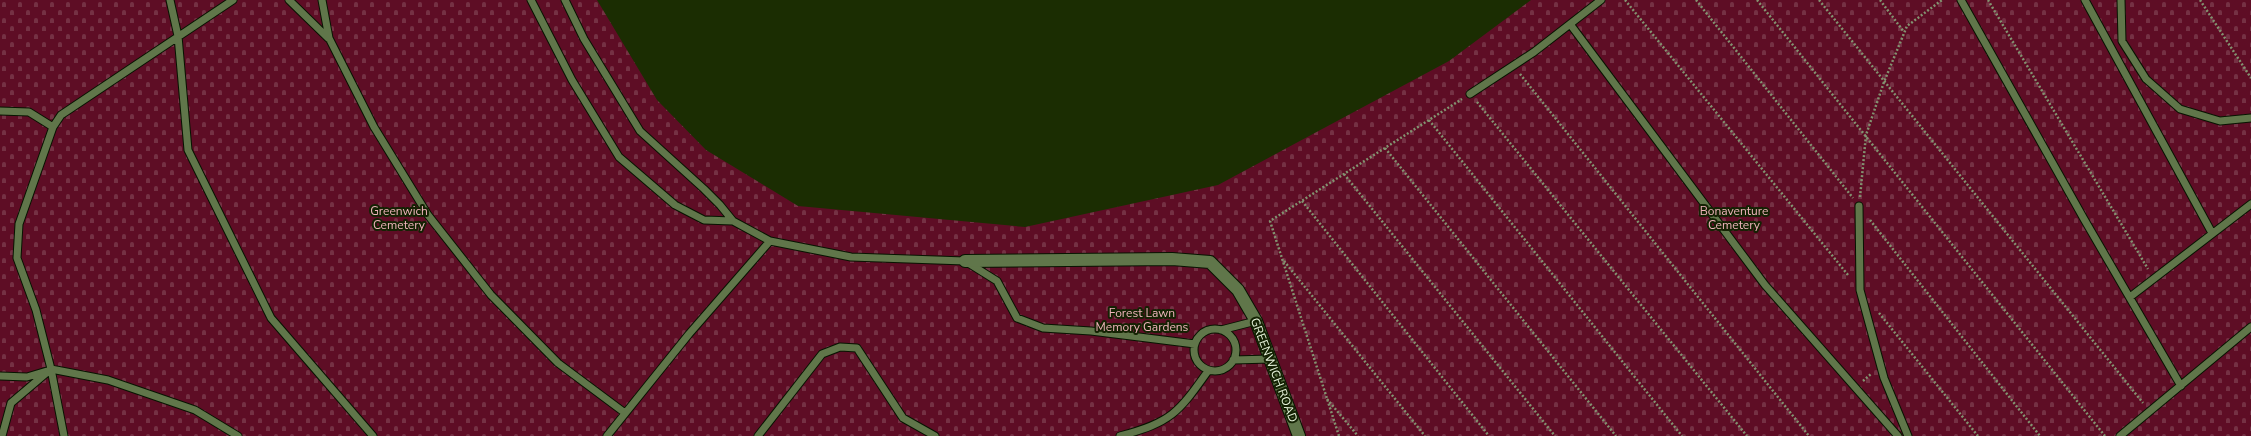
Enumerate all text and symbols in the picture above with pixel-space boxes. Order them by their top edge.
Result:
park label: Greenwich Cemetery [370,203,428,233]
park label: Bonaventure Cemetery [1700,203,1768,233]
park label: Forest Lawn Memory Gardens [1096,305,1189,335]
street label: GREENWICH ROAD [1247,315,1301,425]

